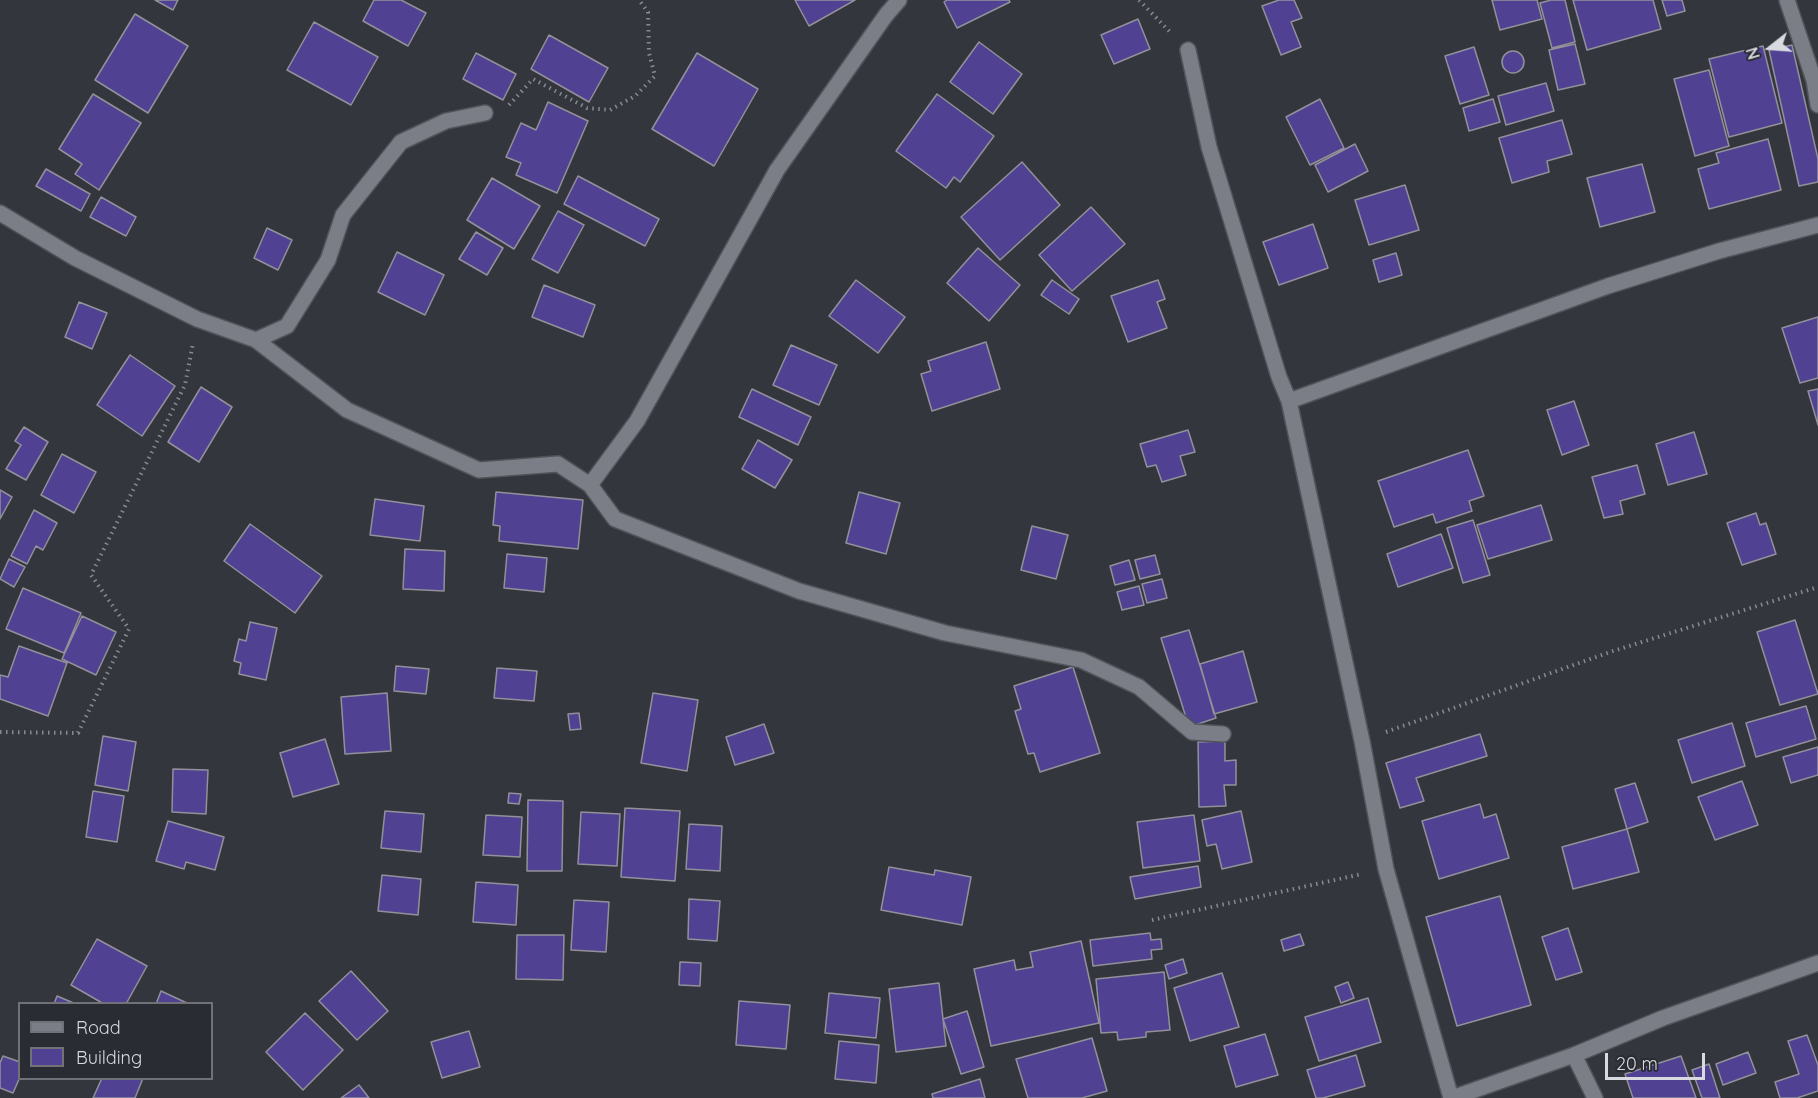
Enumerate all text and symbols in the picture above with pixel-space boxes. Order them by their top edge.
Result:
north arrow [1740,18,1800,78]
text: N [1742,45,1764,62]
legend [18,1002,213,1080]
text: Road [76,1016,121,1039]
scale bar [1608,1041,1708,1079]
text: Building [76,1046,142,1069]
text: 20 m [1616,1052,1658,1075]

